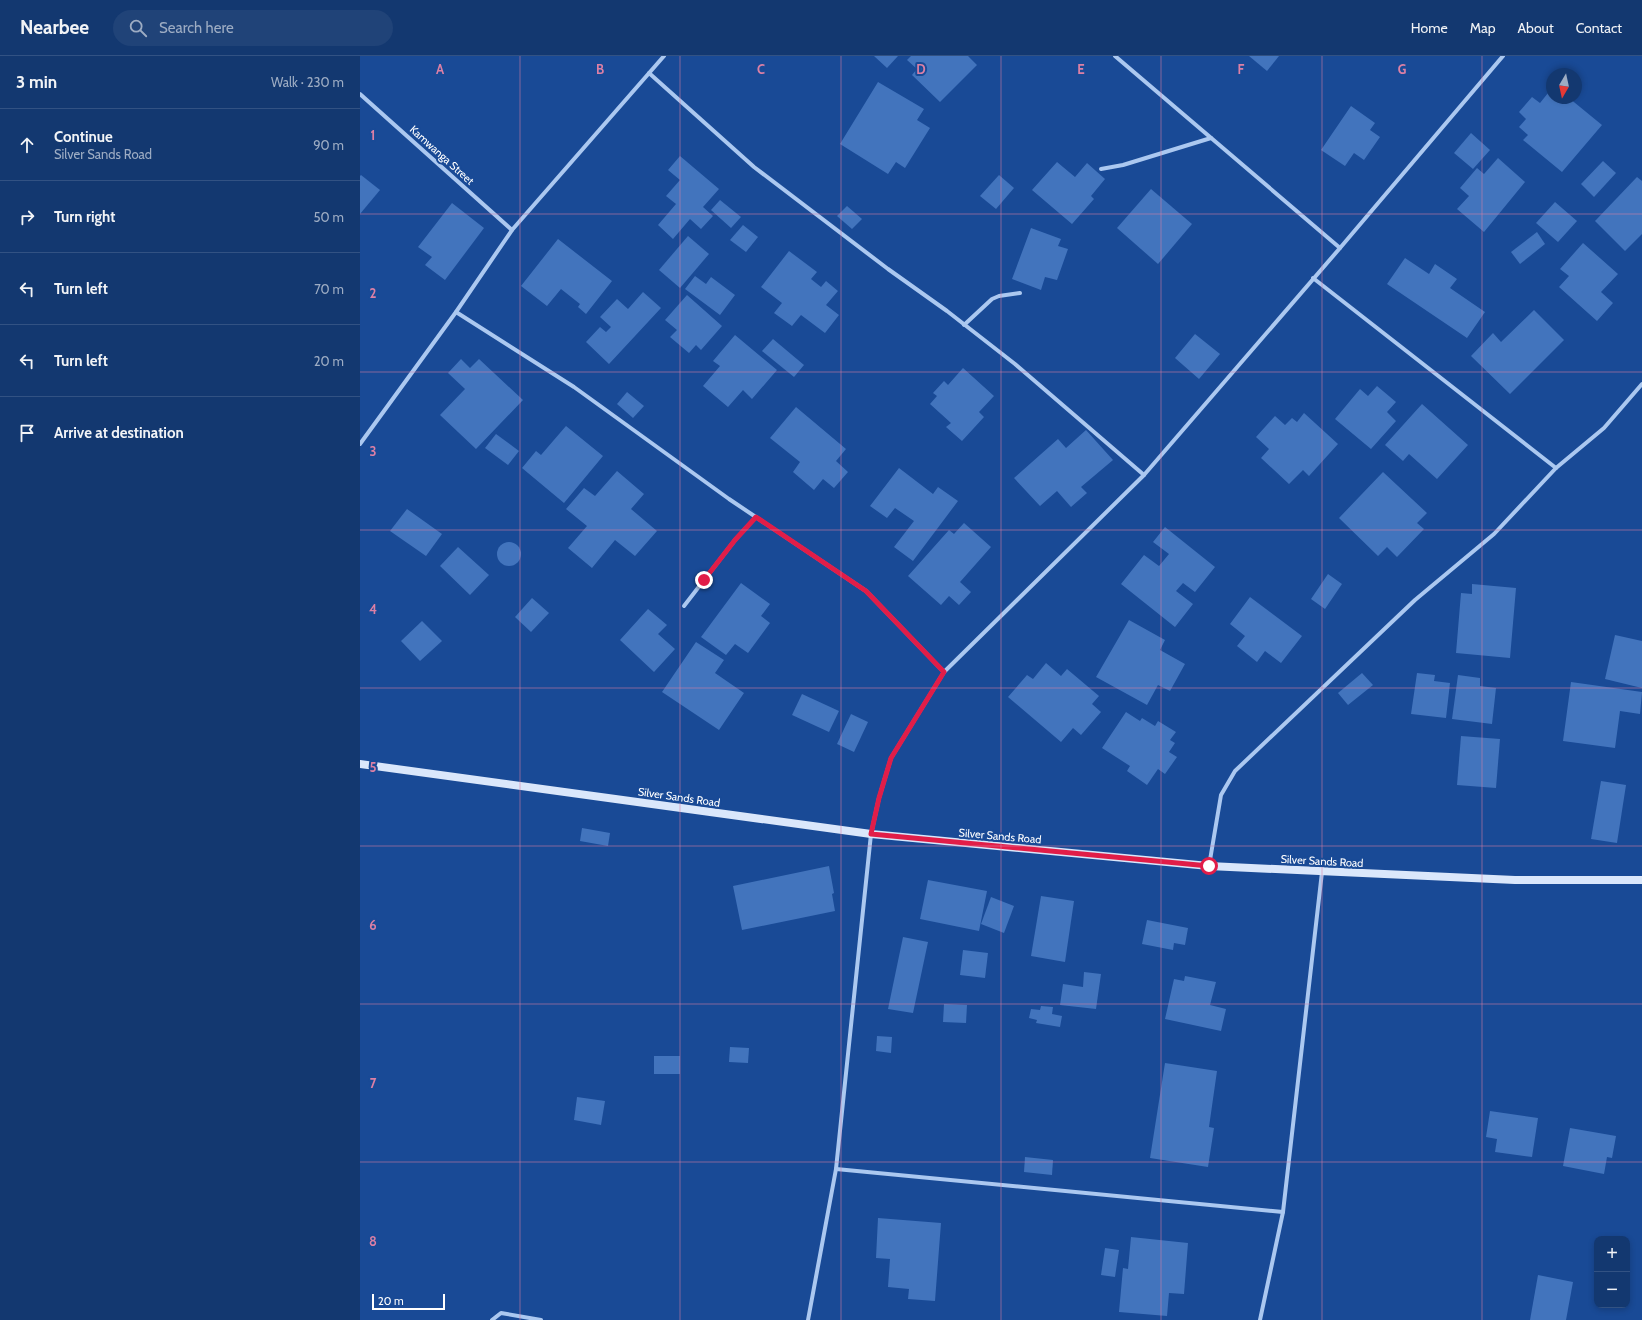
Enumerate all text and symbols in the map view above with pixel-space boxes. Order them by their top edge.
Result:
search box [113,10,393,46]
text: Nearbee [20,16,89,39]
icon: search [127,17,149,39]
text: Search here [159,19,234,37]
text: Home [1411,19,1448,37]
text: Map [1470,19,1495,37]
text: About [1517,19,1554,37]
text: Contact [1576,19,1622,37]
text: A [436,61,445,77]
text: B [596,61,604,77]
text: C [757,61,765,77]
text: D [916,61,926,77]
text: E [1077,61,1085,77]
text: F [1238,61,1245,77]
text: G [1398,61,1407,77]
north arrow [1546,68,1582,104]
text: 3 min [16,72,57,92]
text: Walk · 230 m [271,74,344,90]
street label: Kamwanga Street [407,122,477,188]
text: 1 [371,127,375,143]
text: Continue [54,128,113,146]
icon: ahead [16,134,38,156]
text: 90 m [313,137,344,153]
text: Silver Sands Road [54,146,152,162]
icon: right [16,206,38,228]
text: Turn right [54,208,115,226]
text: 50 m [314,209,344,225]
icon: left [16,278,38,300]
text: Turn left [54,280,108,298]
text: 70 m [314,281,344,297]
text: 2 [370,285,377,301]
icon: left [16,350,38,372]
text: Turn left [54,352,108,370]
text: 20 m [314,353,344,369]
icon: arrive [16,422,38,444]
text: Arrive at destination [54,424,184,442]
text: 3 [369,443,377,459]
route end [695,571,713,589]
text: 4 [369,601,377,617]
text: 5 [370,759,377,775]
street label: Silver Sands Road [637,784,721,810]
street label: Silver Sands Road [958,825,1042,847]
street label: Silver Sands Road [1280,852,1364,870]
route start [1200,857,1218,875]
text: 6 [369,917,377,933]
text: 7 [370,1075,377,1091]
text: 8 [369,1233,377,1249]
map controls [1594,1236,1630,1308]
button: + [1594,1236,1630,1272]
button: − [1594,1272,1630,1308]
scale bar [372,1292,445,1311]
text: 20 m [378,1294,404,1308]

